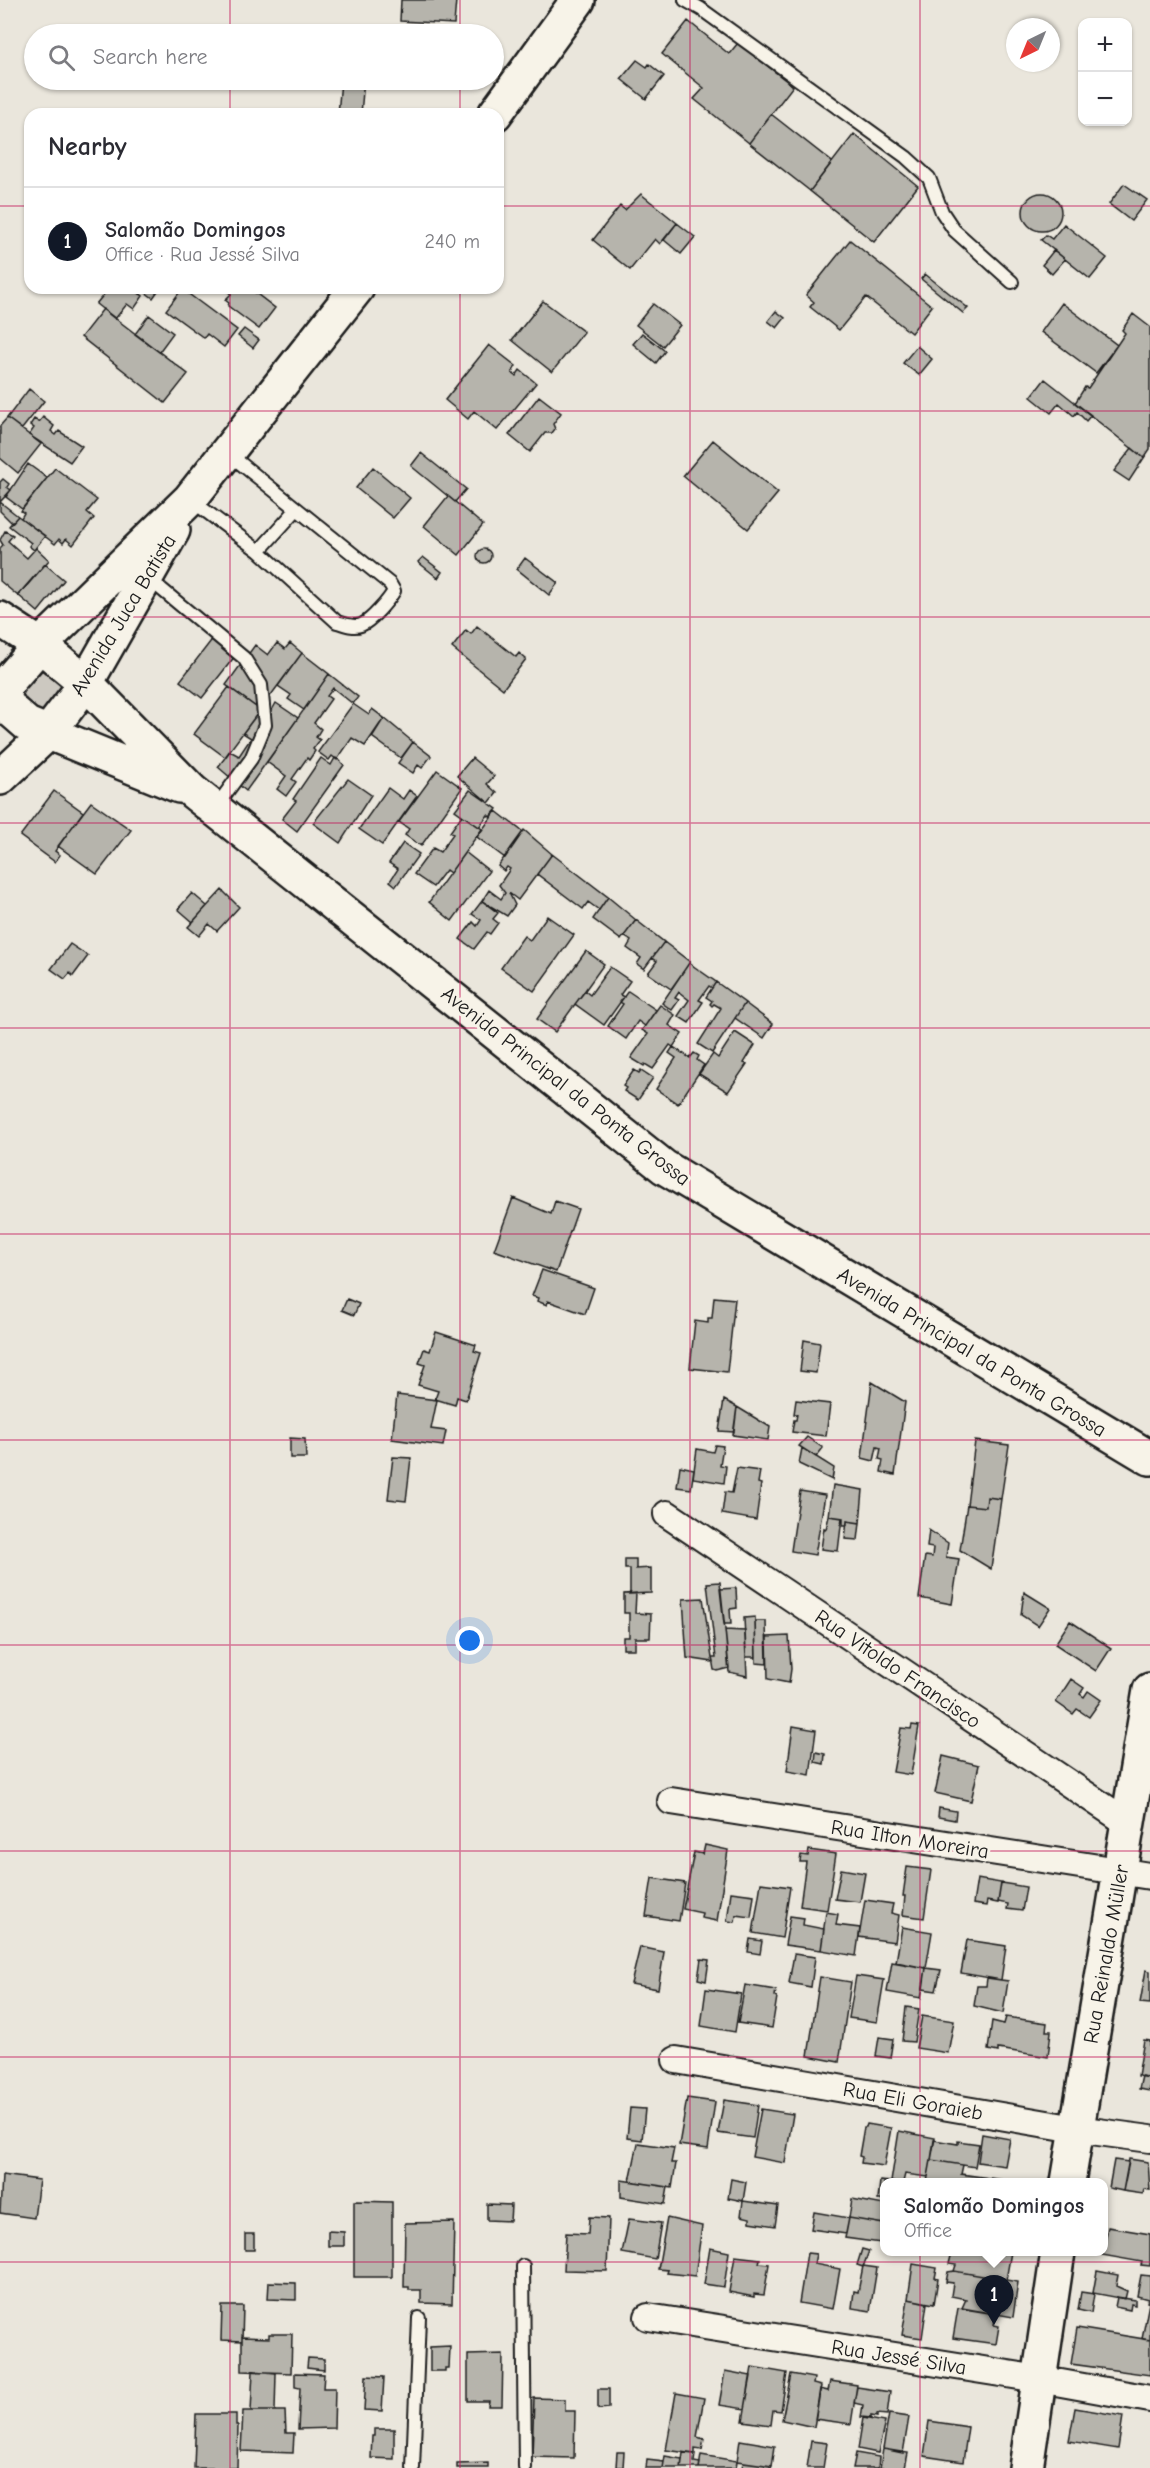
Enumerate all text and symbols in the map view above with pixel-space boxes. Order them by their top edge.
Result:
north arrow [1006,18,1060,72]
map controls [1078,18,1132,126]
button: + [1078,18,1132,72]
search box [24,24,504,90]
icon: search [45,41,78,74]
text: Search here [93,44,208,70]
button: − [1078,72,1132,126]
text: Nearby [48,132,127,162]
text: Salomão Domingos [105,217,285,243]
text: 1 [64,230,71,253]
text: 240 m [425,230,480,253]
text: Office · Rua Jessé Silva [105,243,300,266]
street label: Avenida Juca Batista [65,530,181,700]
street label: Avenida Principal da Ponta Grossa [437,981,695,1191]
street label: Avenida Principal da Ponta Grossa [833,1262,1111,1442]
street label: Rua Vitoldo Francisco [811,1605,985,1733]
your location [455,1626,484,1655]
street label: Rua Ilton Moreira [829,1815,991,1863]
street label: Rua Reinaldo Müller [1078,1862,1134,2045]
street label: Rua Eli Goraieb [841,2077,985,2125]
popup [880,2178,1108,2256]
text: Salomão Domingos [904,2193,1084,2219]
text: Office [904,2219,952,2242]
pin: 1 [974,2276,1014,2325]
street label: Rua Jessé Silva [830,2334,968,2380]

